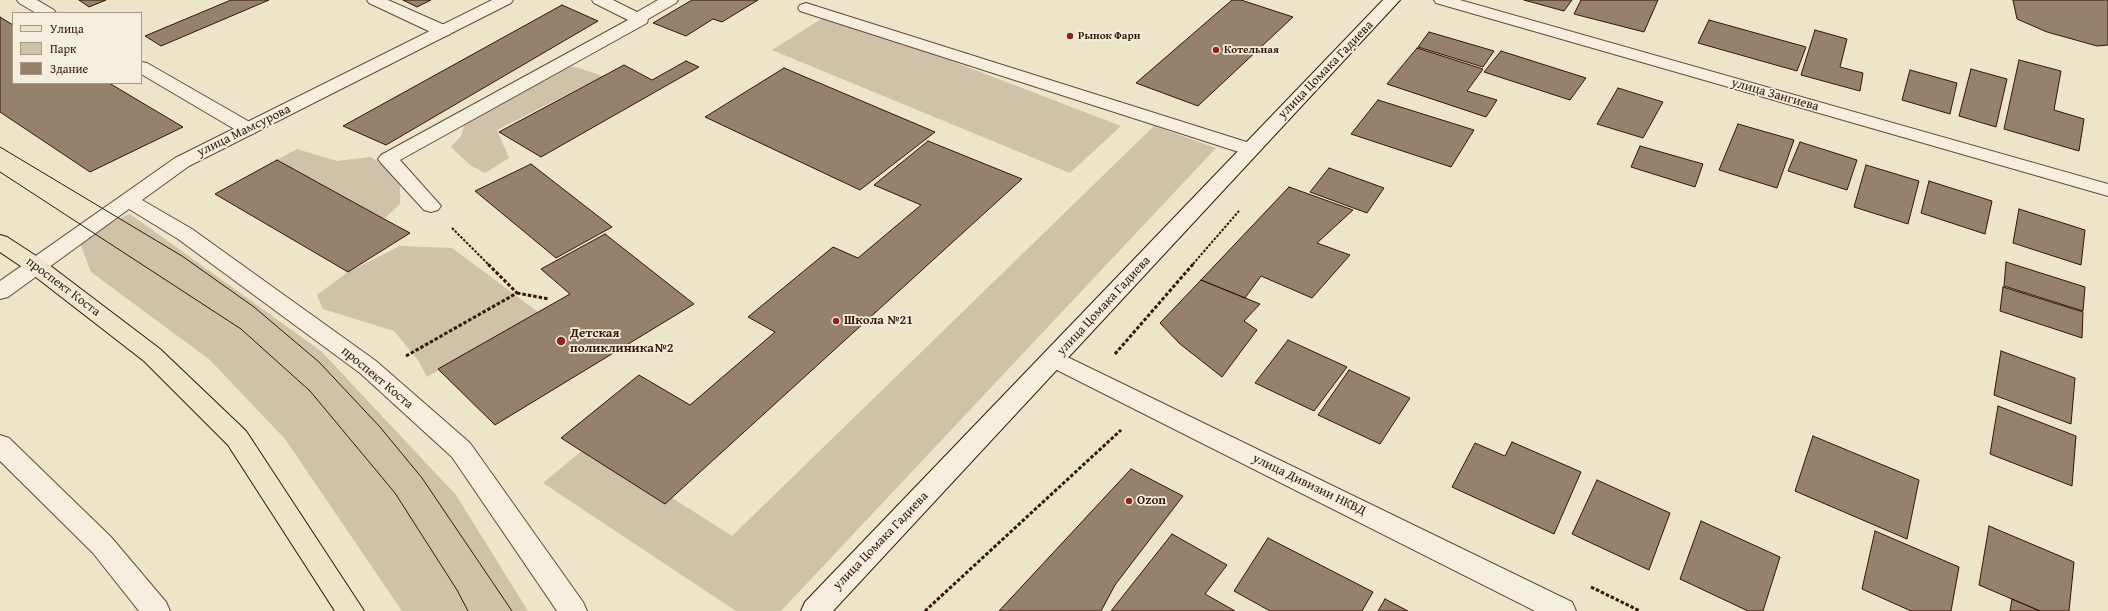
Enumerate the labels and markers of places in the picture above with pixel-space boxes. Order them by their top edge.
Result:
place label: Рынок Фарн [1078,29,1140,43]
marker: Рынок Фарн [1065,31,1075,41]
place label: Котельная [1224,43,1279,57]
marker: Котельная [1211,45,1221,55]
place label: Школа №21 [844,313,913,329]
marker: Школа №21 [831,316,841,326]
place label: Детская поликлиника№2 [570,326,673,357]
marker: Детская поликлиника№2 [555,335,567,347]
place label: Ozon [1137,493,1166,509]
marker: Ozon [1124,496,1134,506]

